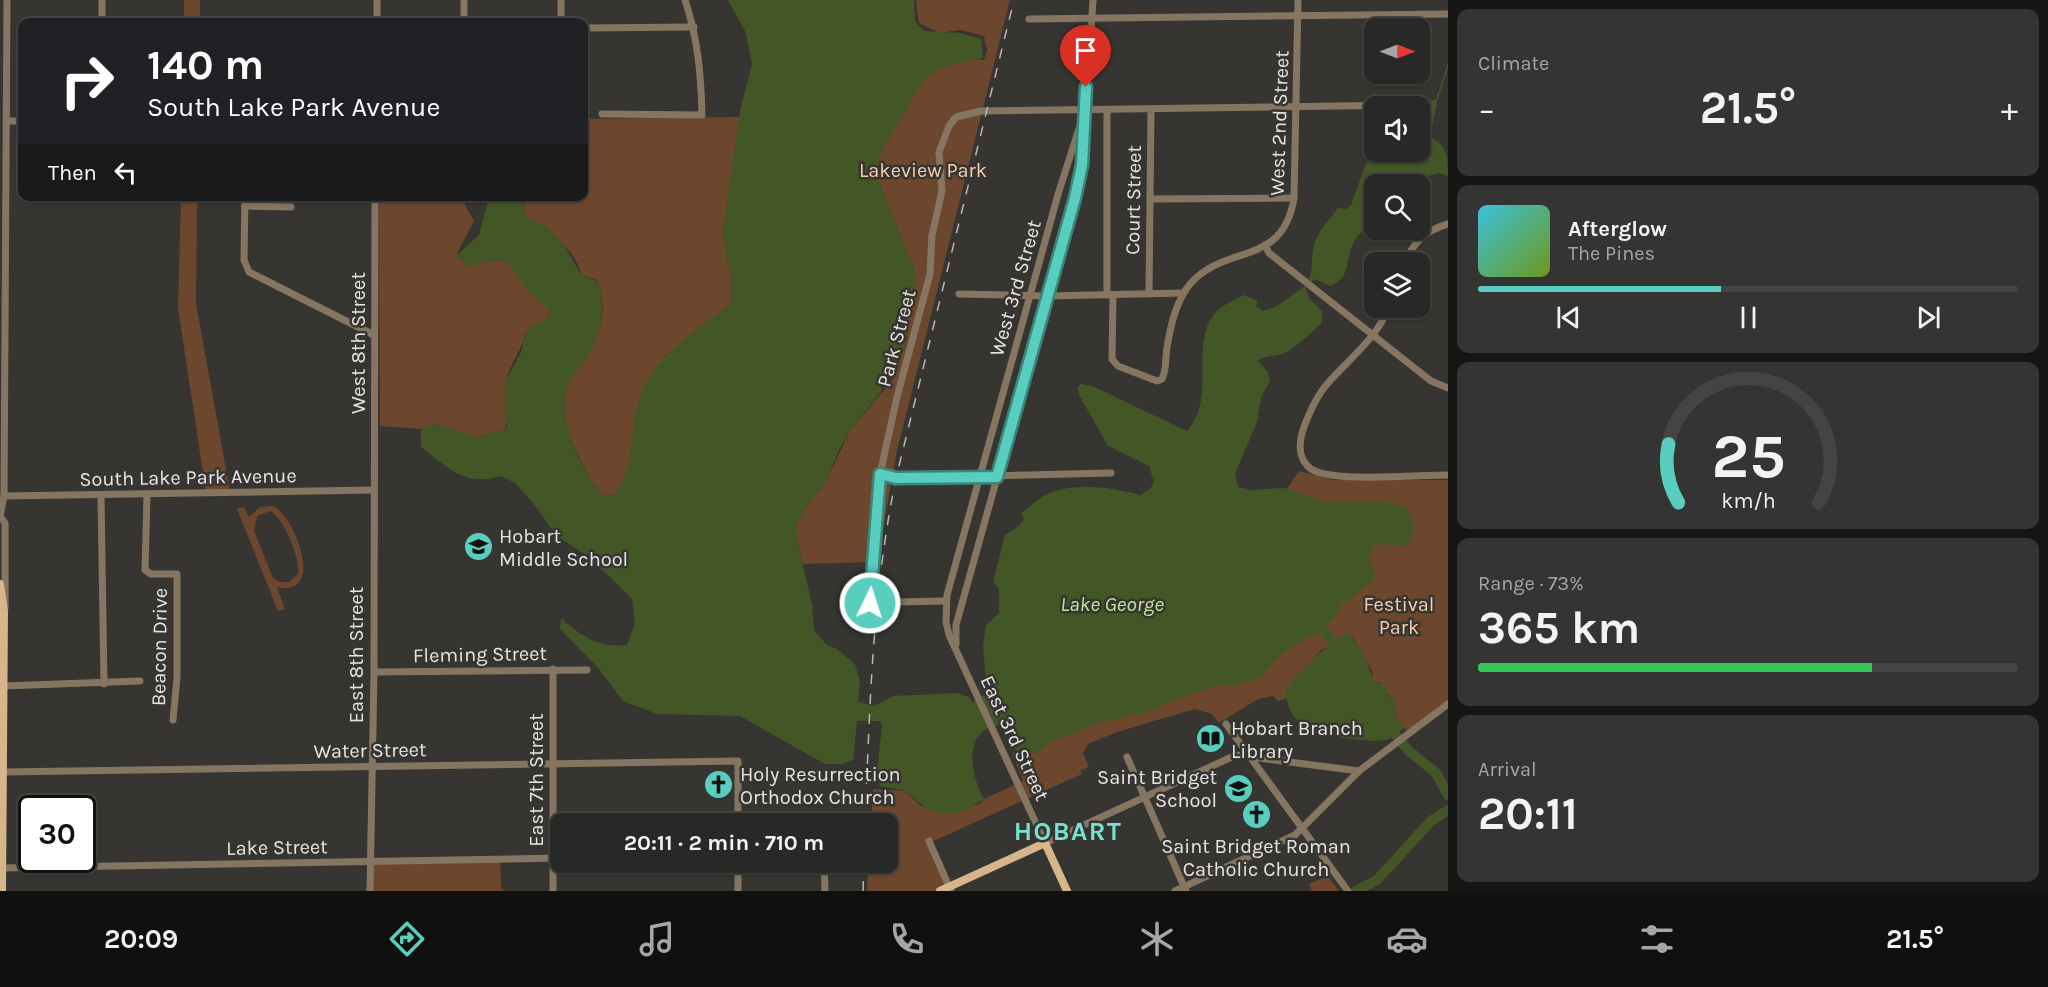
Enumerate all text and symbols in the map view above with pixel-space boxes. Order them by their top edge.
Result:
north arrow [1364,18,1430,84]
map controls [1364,18,1430,318]
pin [1060,25,1111,87]
icon: arrive [1069,34,1102,67]
text: 140 m [147,40,264,90]
icon: right [48,42,126,120]
street label: West 2nd Street [1265,49,1294,196]
text: Climate [1478,52,1549,75]
text: 21.5° [1700,82,1796,134]
text: − [1478,90,1495,128]
text: + [2001,90,2018,128]
text: South Lake Park Avenue [147,91,440,123]
button: sound [1364,96,1430,162]
street label: Court Street [1121,144,1146,255]
icon: left [109,156,142,189]
park label: Lakeview Park [859,159,987,182]
text: Then [48,160,97,186]
button: search [1364,174,1430,240]
text: Afterglow [1568,216,1667,242]
street label: West 3rd Street [985,217,1046,359]
text: The Pines [1568,242,1655,265]
button: layers [1364,252,1430,318]
street label: West 8th Street [347,272,370,414]
street label: Park Street [872,286,921,390]
icon: previous [1552,301,1585,334]
icon: pause [1732,301,1765,334]
icon: next [1912,301,1945,334]
text: 25 [1711,420,1785,493]
street label: South Lake Park Avenue [79,464,297,491]
text: km/h [1721,488,1775,513]
place label: Hobart Middle School [499,525,628,571]
school or university icon: Hobart Middle School [462,531,494,563]
position arrow [838,571,902,635]
text: Range · 73% [1478,572,1584,595]
street label: East 8th Street [345,586,368,723]
street label: Beacon Drive [147,588,172,706]
water label: Lake George [1060,592,1164,616]
park label: Festival Park [1364,593,1434,639]
text: 365 km [1478,602,1640,654]
street label: Fleming Street [413,642,548,667]
street label: East 3rd Street [975,672,1054,805]
street label: East 7th Street [525,713,548,847]
place label: Hobart Branch Library [1231,717,1363,763]
library icon: Hobart Branch Library [1194,723,1226,755]
street label: Water Street [313,738,427,763]
text: Arrival [1478,758,1537,781]
place label: Holy Resurrection Orthodox Church [740,763,901,809]
place label: Saint Bridget School [1097,766,1217,812]
church icon: Holy Resurrection Orthodox Church [703,769,735,801]
school or university icon: Saint Bridget School [1222,772,1254,804]
text: 20:11 [1478,788,1578,840]
speed limit sign: 30 [18,795,96,873]
church icon: Saint Bridget Roman Catholic Church [1240,799,1272,831]
district label: HOBART [1014,816,1122,847]
text: 20:11 · 2 min · 710 m [624,830,824,856]
street label: Lake Street [226,835,328,860]
place label: Saint Bridget Roman Catholic Church [1161,835,1351,881]
icon: directions [386,918,428,960]
icon: music [636,918,678,960]
icon: phone [886,918,928,960]
icon: climate [1136,918,1178,960]
icon: car [1386,918,1428,960]
icon: filters [1636,918,1678,960]
text: 20:09 [104,923,178,955]
text: 21.5° [1886,923,1944,955]

